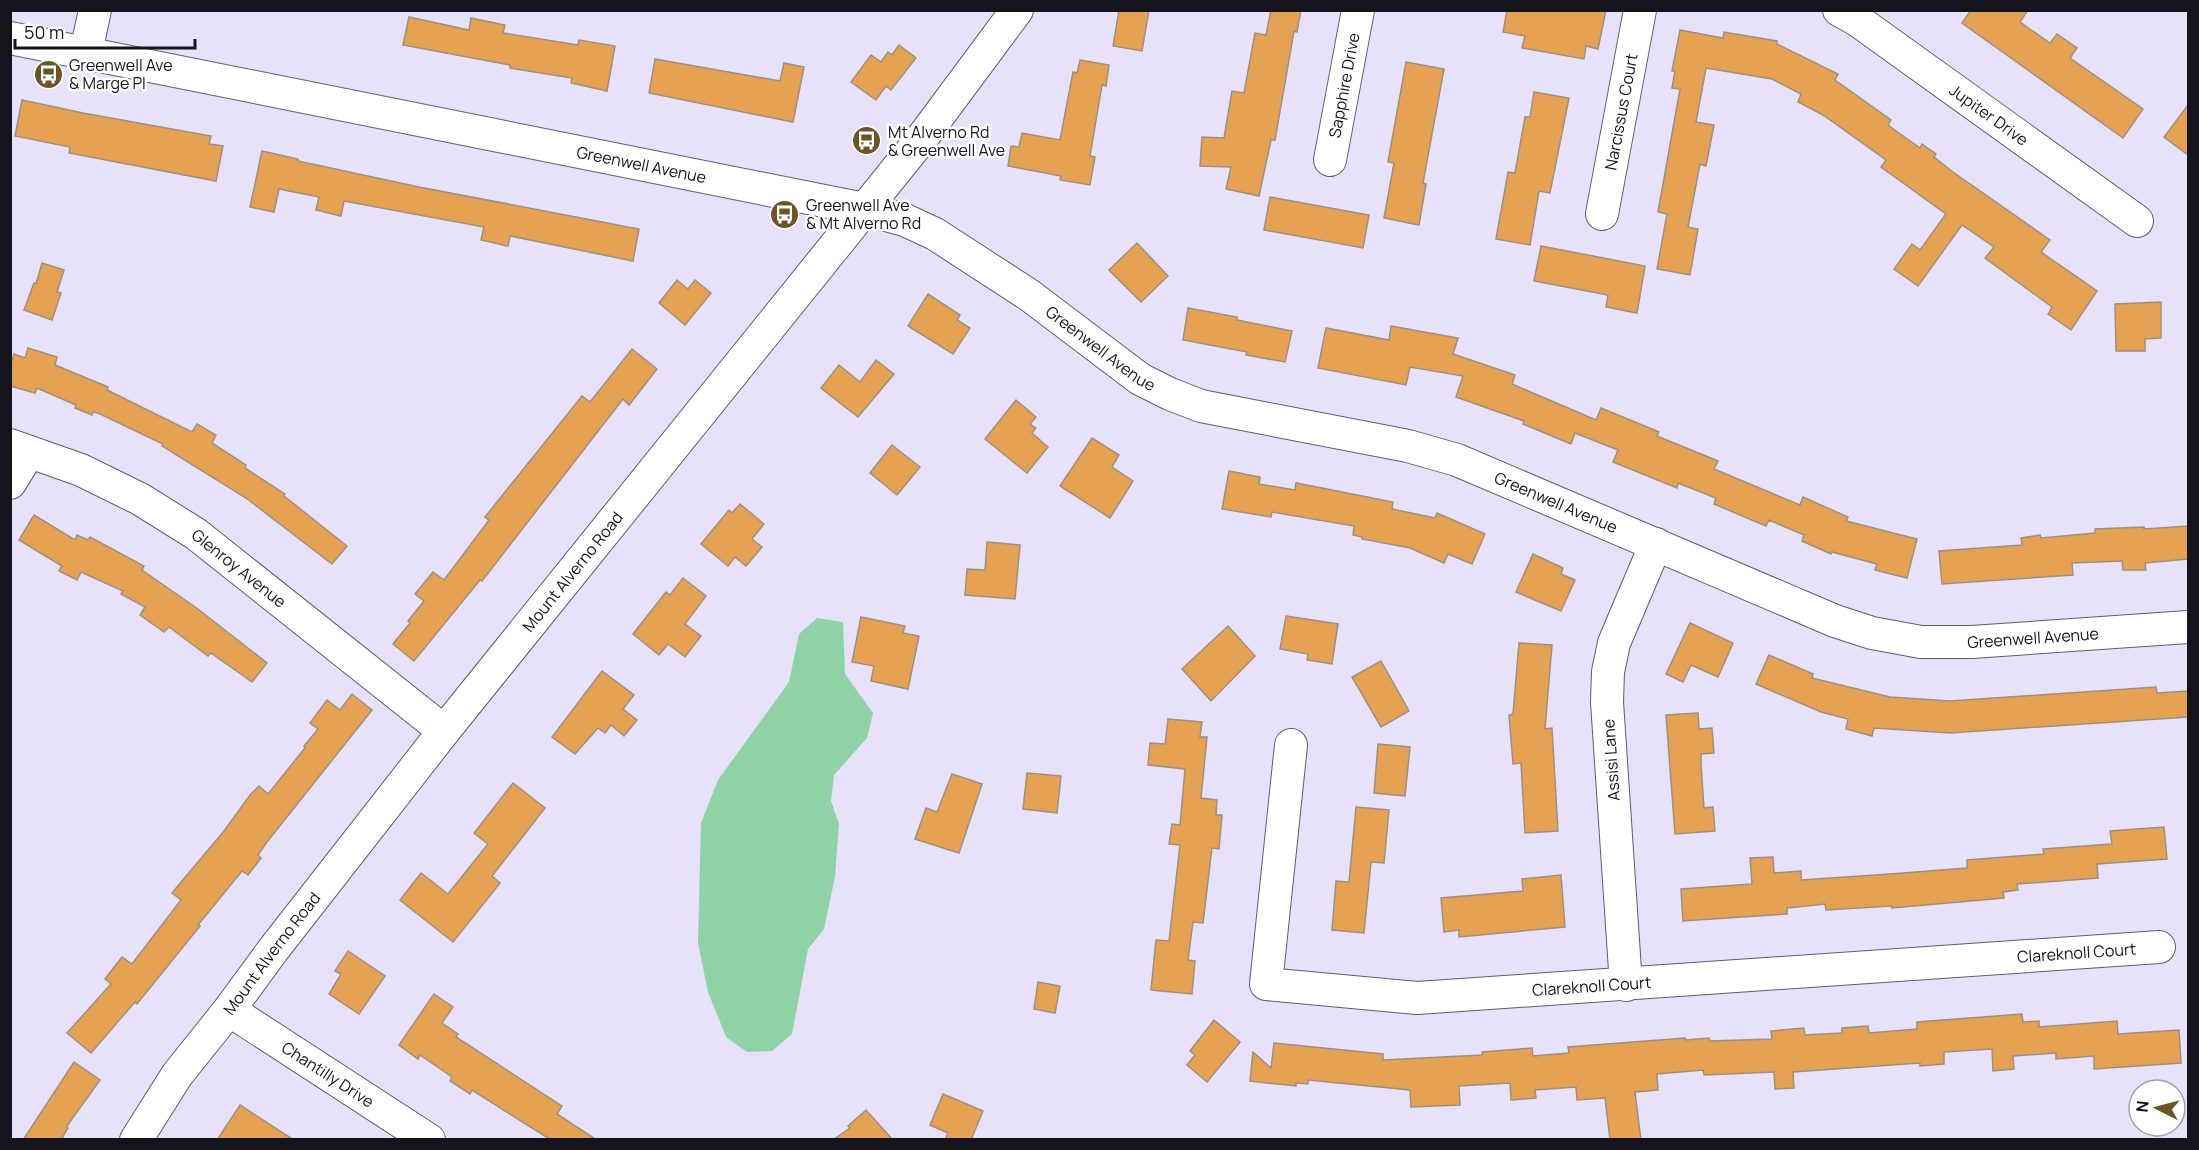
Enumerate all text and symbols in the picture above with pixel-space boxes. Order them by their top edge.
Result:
scale bar [15,12,195,50]
text: 50 m [24,20,64,44]
street label: Sapphire Drive [1323,31,1365,140]
street label: Narcissus Court [1599,52,1643,172]
place label: Greenwell Ave & Marge Pl [69,54,173,94]
bus stop icon: Greenwell Ave & Marge Pl [32,58,64,90]
street label: Jupiter Drive [1945,79,2033,150]
place label: Mt Alverno Rd & Greenwell Ave [888,121,1005,161]
bus stop icon: Mt Alverno Rd & Greenwell Ave [851,125,883,157]
street label: Greenwell Avenue [575,141,708,188]
place label: Greenwell Ave & Mt Alverno Rd [806,194,921,234]
bus stop icon: Greenwell Ave & Mt Alverno Rd [769,198,801,230]
street label: Greenwell Avenue [1041,300,1159,396]
street label: Greenwell Avenue [1491,466,1621,538]
street label: Mount Alverno Road [517,507,628,636]
street label: Glenroy Avenue [187,524,291,613]
street label: Greenwell Avenue [1966,622,2099,653]
street label: Assisi Lane [1597,718,1625,802]
street label: Mount Alverno Road [218,887,325,1019]
street label: Clareknoll Court [2016,938,2137,968]
street label: Clareknoll Court [1531,971,1652,1001]
street label: Chantilly Drive [277,1036,378,1112]
north arrow [2127,1078,2187,1138]
text: N [2131,1100,2154,1113]

